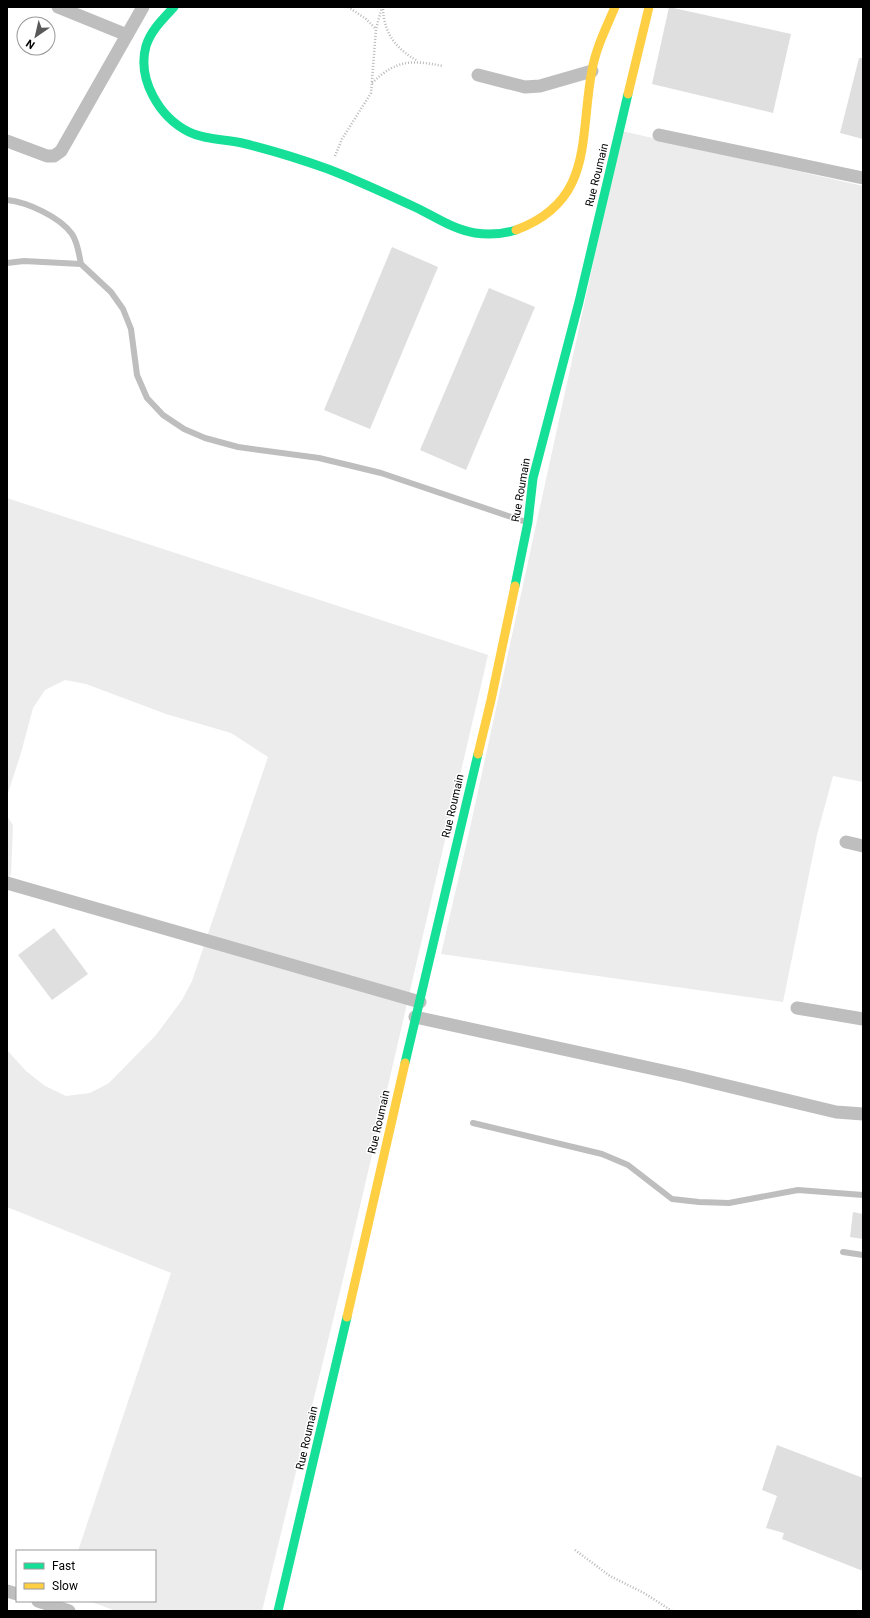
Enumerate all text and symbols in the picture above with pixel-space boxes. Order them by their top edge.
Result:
north arrow [16,16,56,56]
text: N [24,36,38,51]
street label: Rue Roumain [583,142,611,208]
street label: Rue Roumain [509,457,533,523]
street label: Rue Roumain [439,773,467,839]
street label: Rue Roumain [365,1089,393,1155]
street label: Rue Roumain [293,1405,321,1471]
legend [16,1550,156,1602]
text: Fast [52,1559,75,1573]
text: Slow [52,1579,78,1593]

